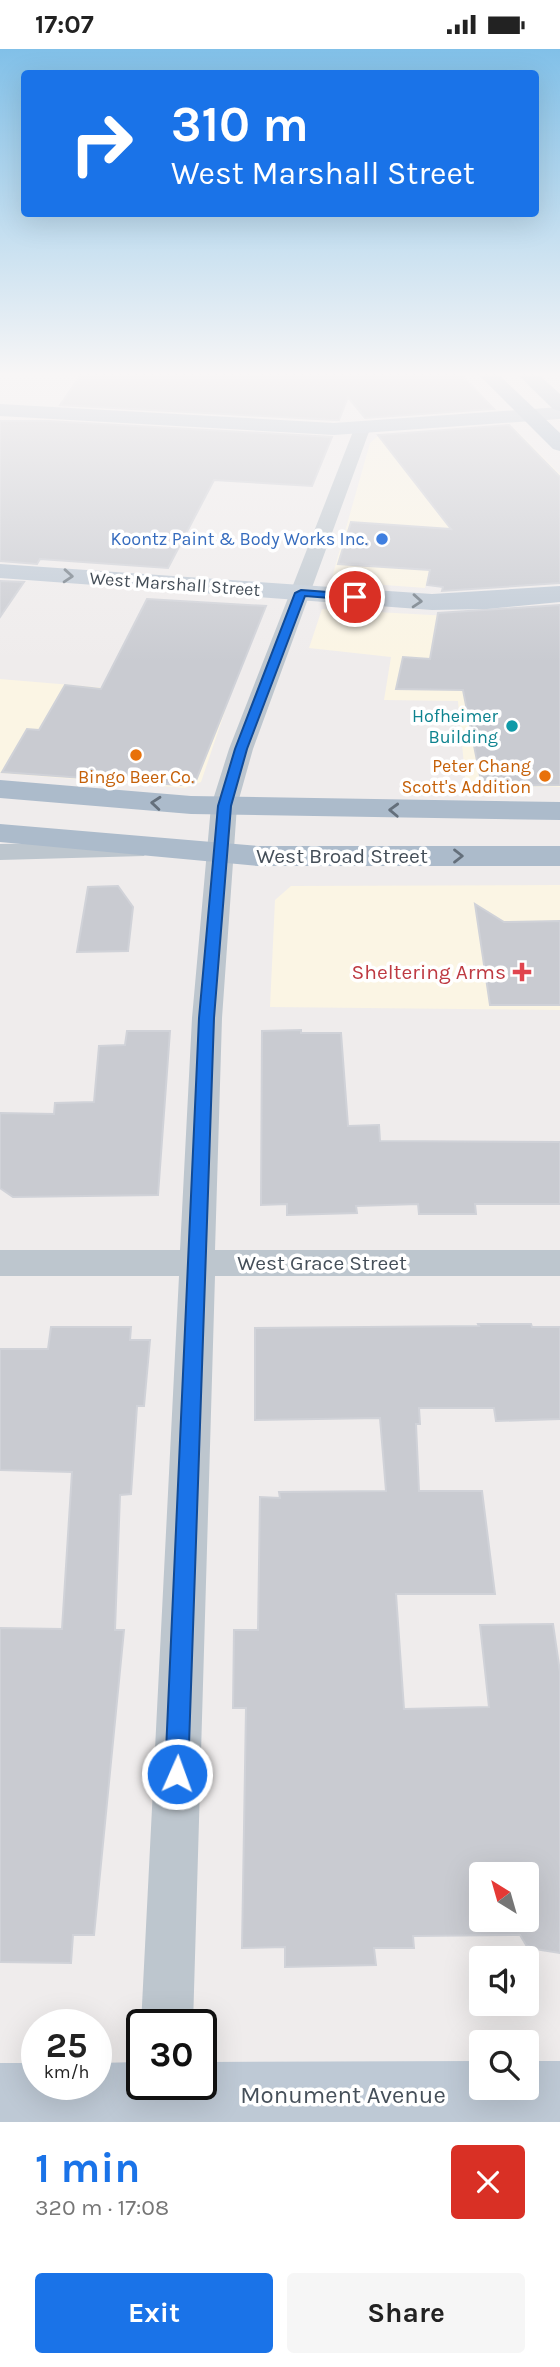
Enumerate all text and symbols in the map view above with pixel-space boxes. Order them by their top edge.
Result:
text: 17:07 [35,9,94,40]
text: 310 m [171,96,309,153]
icon: right [56,98,147,189]
text: West Marshall Street [171,155,475,192]
place label: Koontz Paint & Body Works Inc. [111,528,368,550]
marker: Koontz Paint & Body Works Inc. [374,531,390,547]
street label: West Marshall Street [89,567,261,601]
pin [325,567,385,627]
one-way arrow [63,568,74,583]
icon: arrive [336,578,374,616]
one-way arrow [412,593,423,608]
place label: Hofheimer Building [412,705,498,748]
marker: Hofheimer Building [504,718,520,734]
marker: Bingo Beer Co. [128,747,144,763]
place label: Peter Chang Scott's Addition [401,755,531,798]
place label: Bingo Beer Co. [78,766,194,788]
marker: Peter Chang Scott's Addition [537,768,553,784]
one-way arrow [150,796,161,811]
one-way arrow [388,802,399,818]
street label: West Broad Street [256,844,428,868]
one-way arrow [454,848,464,864]
place label: Sheltering Arms [352,960,506,984]
marker: Sheltering Arms [512,962,532,982]
street label: West Grace Street [237,1251,407,1275]
position arrow [140,1737,214,1811]
north arrow [469,1862,539,1932]
map controls [469,1862,539,2100]
button: sound [469,1946,539,2016]
speed limit sign: 30 [126,2009,217,2100]
text: 25 [46,2025,87,2066]
button: search [469,2030,539,2100]
text: km/h [44,2061,89,2083]
street label: Monument Avenue [240,2081,446,2109]
text: 1 min [35,2143,140,2193]
button: close [451,2145,525,2219]
text: 320 m · 17:08 [35,2194,169,2221]
button: Exit [35,2273,273,2353]
button: Share [287,2273,525,2353]

